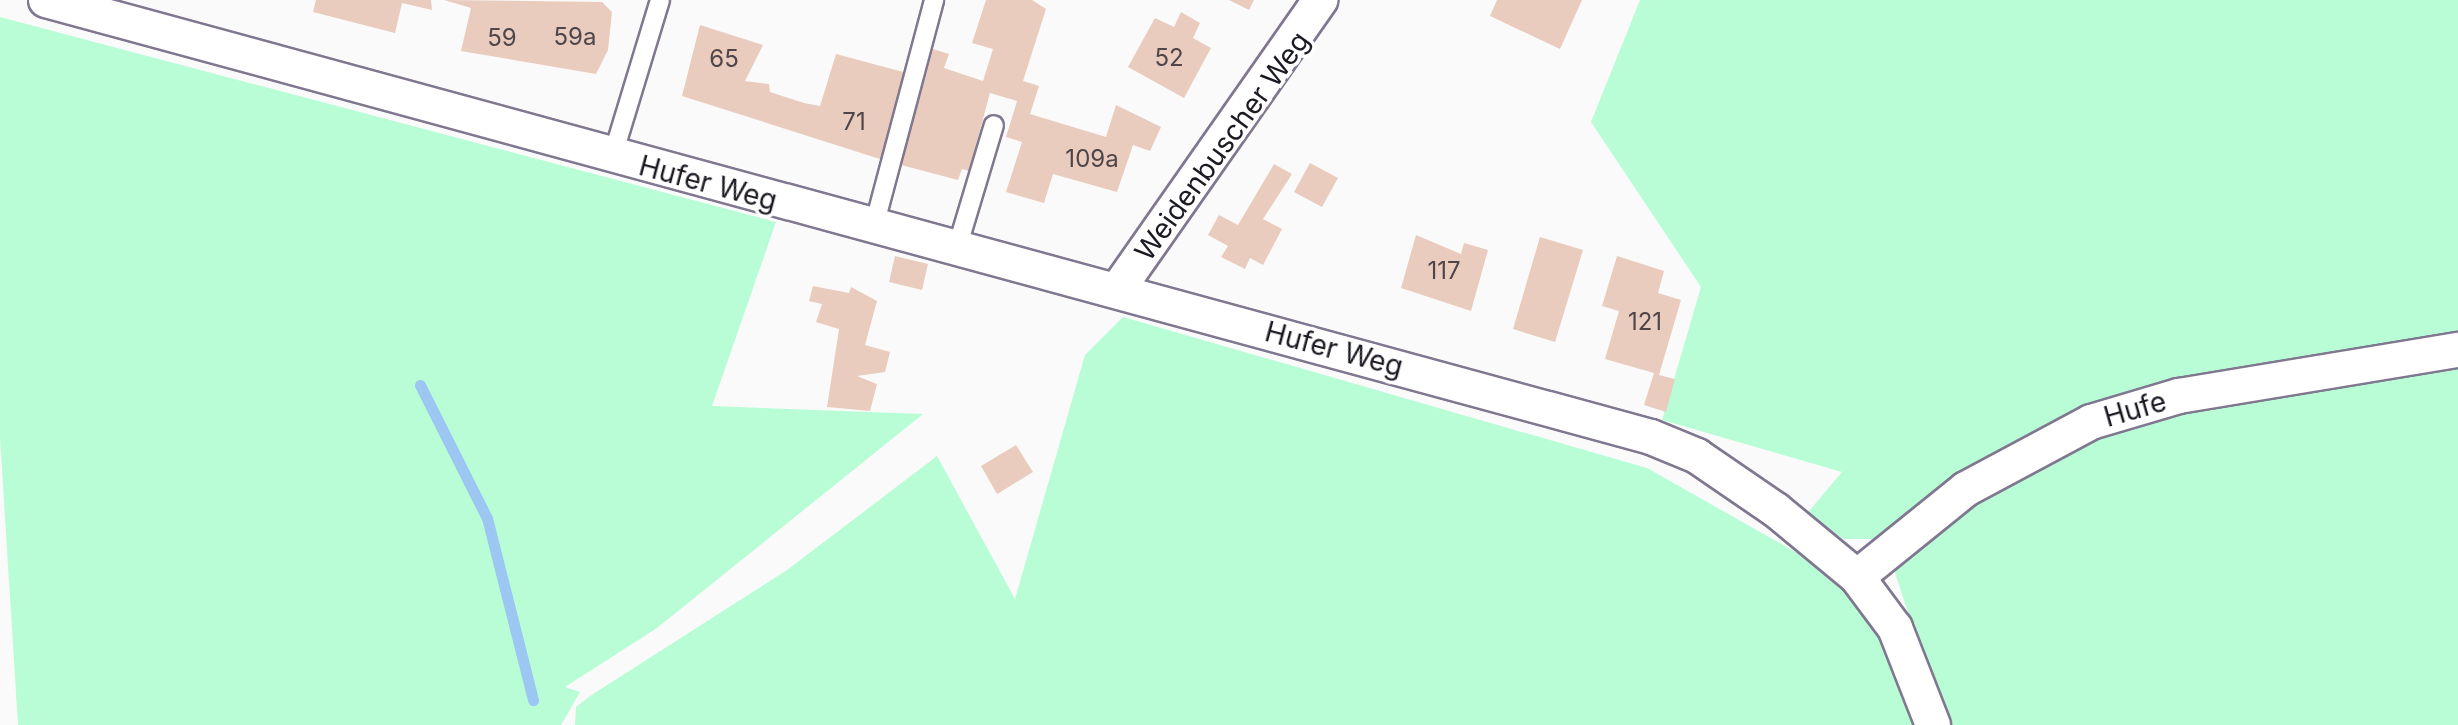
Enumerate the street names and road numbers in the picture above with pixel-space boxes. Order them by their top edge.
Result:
street label: Weidenbuscher Weg [1128,25,1316,267]
street label: Hufer Weg [635,148,781,218]
street label: Hufer Weg [1261,314,1407,384]
street label: Hufe [2100,384,2170,434]

